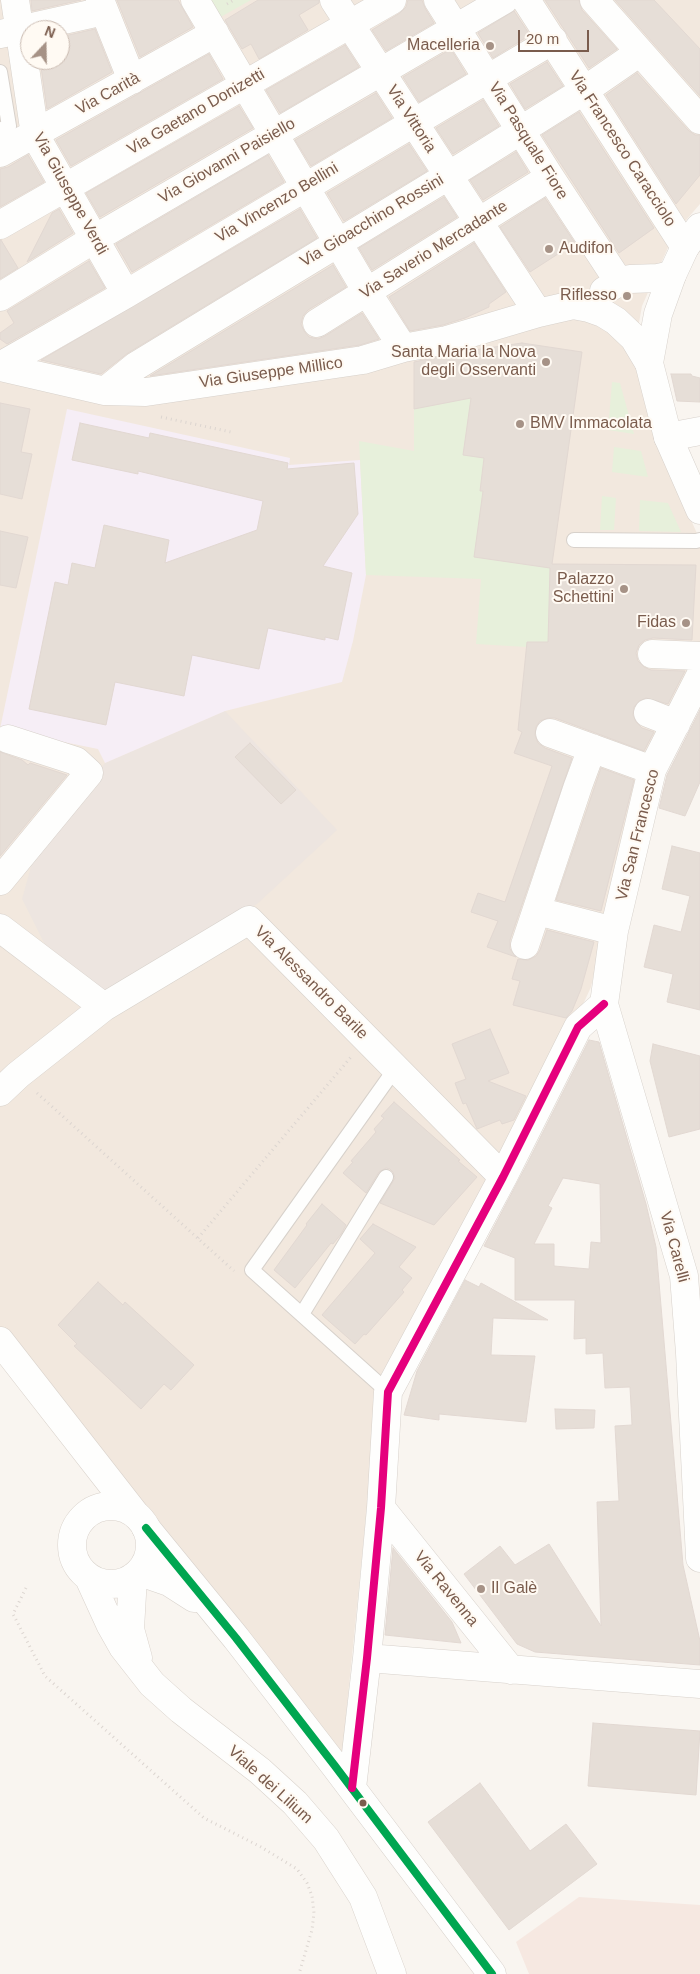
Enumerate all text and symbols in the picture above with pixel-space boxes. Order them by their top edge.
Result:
north arrow [20,20,70,70]
scale bar [520,20,591,52]
text: N [42,23,58,41]
text: 20 m [526,30,559,47]
place label: Macelleria [407,36,480,56]
marker: Macelleria [484,40,496,52]
street label: Via Gaetano Donizetti [124,65,268,159]
street label: Via Francesco Caracciolo [564,67,680,231]
street label: Via Carità [73,69,143,119]
street label: Via Pasquale Fiore [484,79,572,203]
street label: Via Vittoria [382,82,440,156]
street label: Via Giovanni Paisiello [155,114,299,208]
street label: Via Giuseppe Verdi [28,130,112,258]
street label: Via Vincenzo Bellini [212,159,342,247]
street label: Via Gioacchino Rossini [297,170,447,272]
street label: Via Saverio Mercadante [357,197,511,303]
place label: Audifon [559,239,613,259]
marker: Audifon [543,243,555,255]
place label: Riflesso [560,286,617,306]
marker: Riflesso [621,290,633,302]
place label: Santa Maria la Nova degli Osservanti [391,343,536,381]
street label: Via Giuseppe Millico [198,353,344,393]
marker: Santa Maria la Nova degli Osservanti [540,356,552,368]
place label: BMV Immacolata [530,414,652,434]
marker: BMV Immacolata [514,418,526,430]
place label: Palazzo Schettini [553,570,614,608]
marker: Palazzo Schettini [618,583,630,595]
place label: Fidas [637,613,676,633]
marker: Fidas [680,617,692,629]
street label: Via San Francesco [612,767,664,903]
street label: Via Alessandro Barile [250,922,372,1044]
street label: Via Carelli [655,1209,693,1285]
street label: Via Ravenna [410,1547,482,1631]
place label: Il Galè [491,1579,537,1599]
marker: Il Galè [475,1583,487,1595]
street label: Viale dei Lilium [224,1742,316,1828]
unlabelled marker [358,1798,368,1808]

